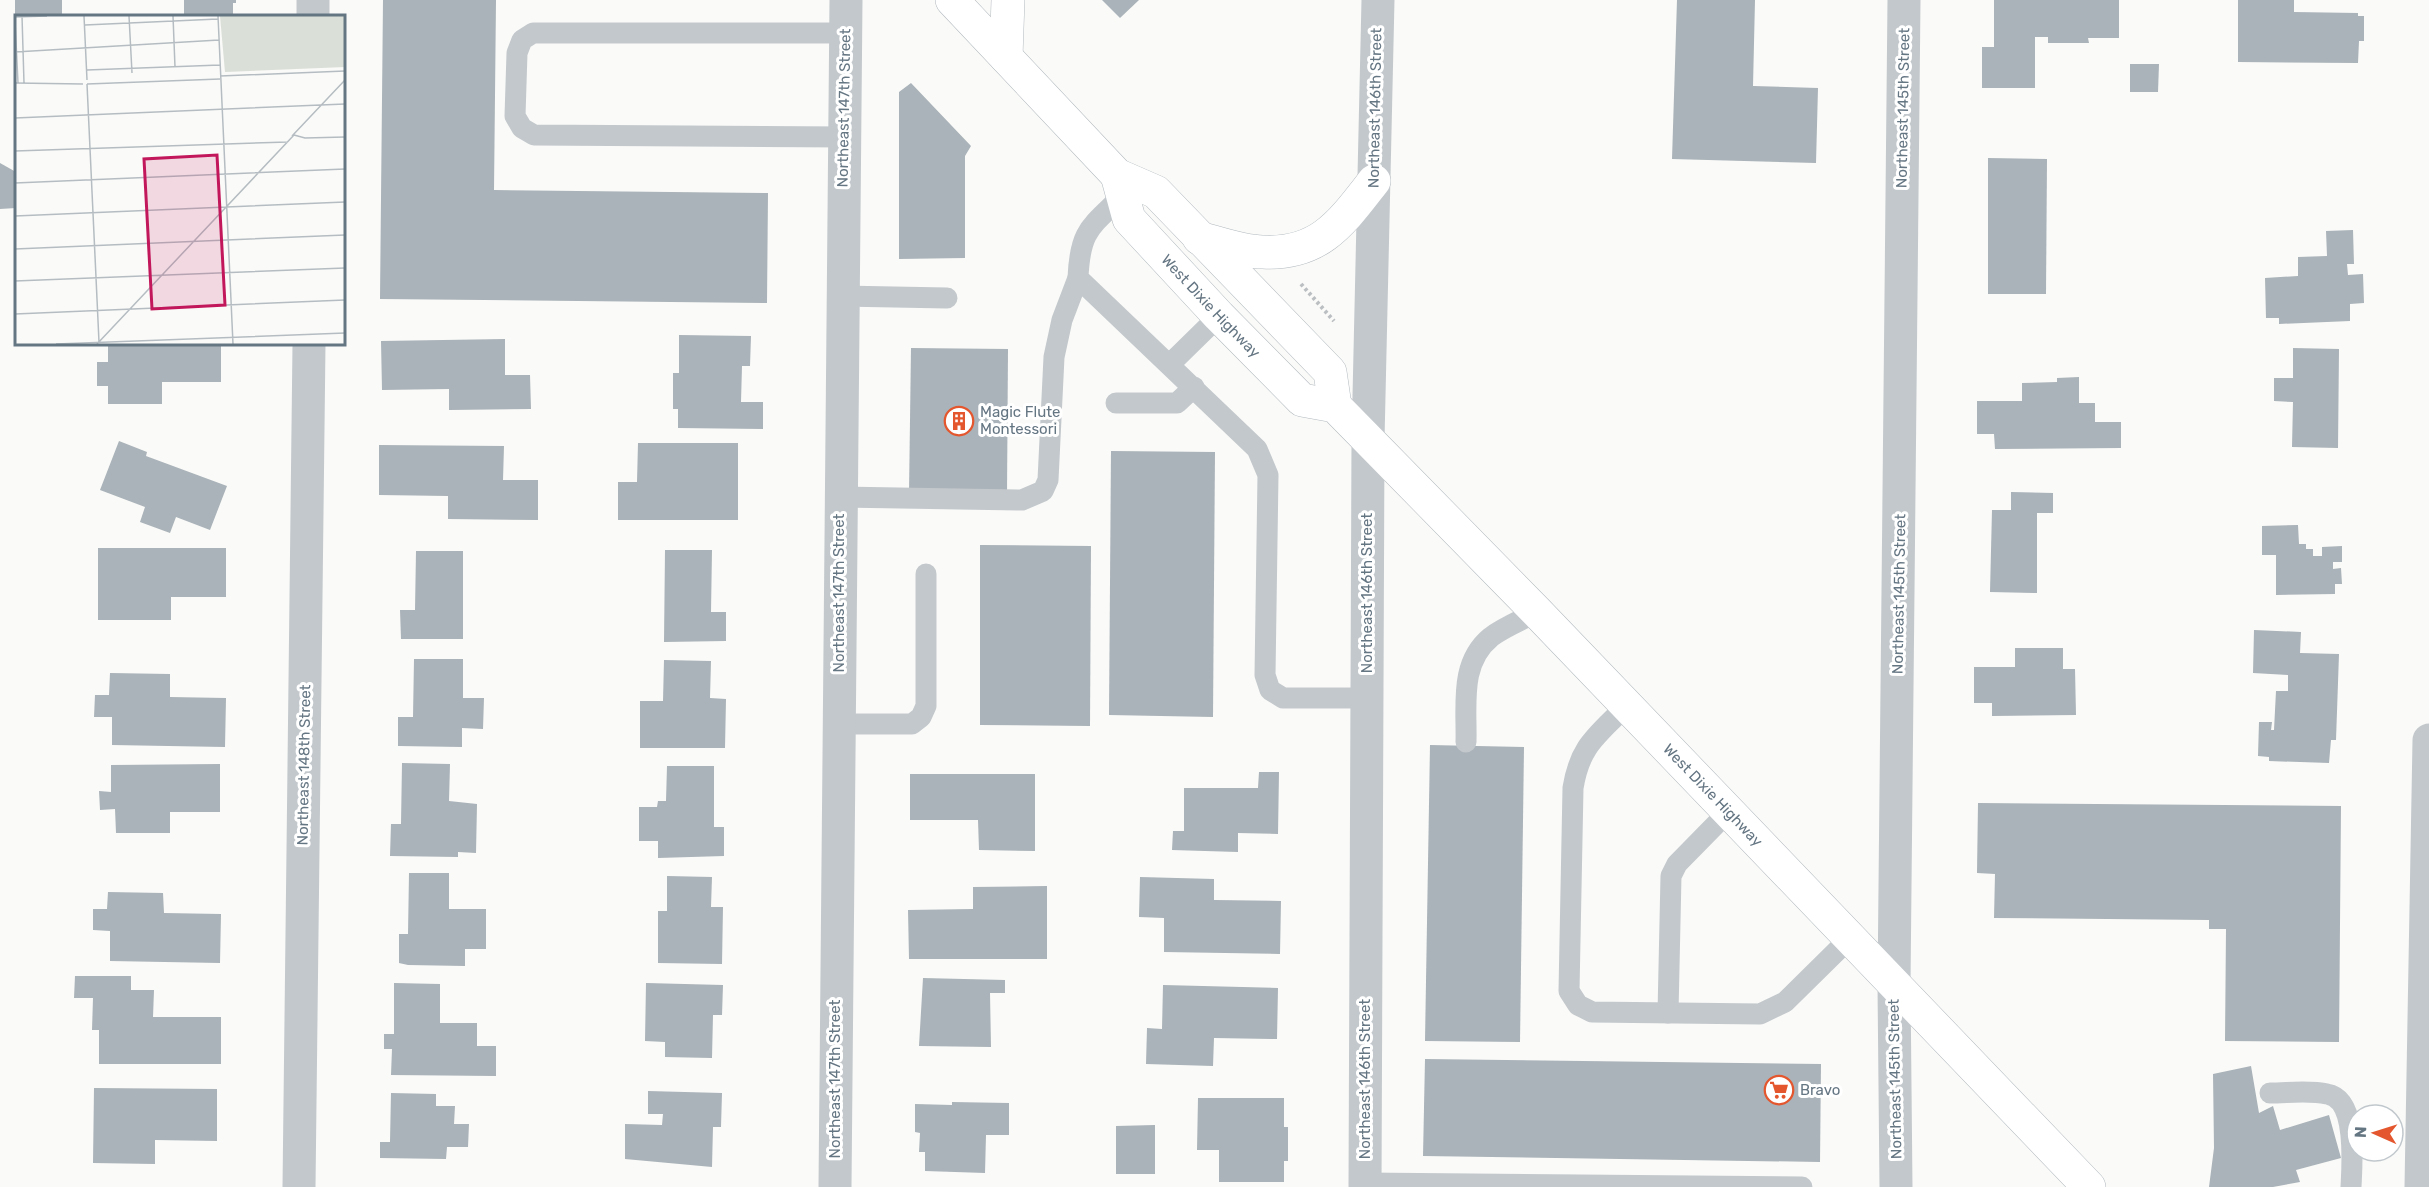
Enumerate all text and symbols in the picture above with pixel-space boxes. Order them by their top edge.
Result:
inset map [15,15,345,345]
street label: Northeast 147th Street [834,28,854,188]
street label: Northeast 146th Street [1365,28,1385,188]
street label: Northeast 145th Street [1893,28,1913,188]
street label: West Dixie Highway [1157,251,1264,361]
place label: Magic Flute Montessori [980,403,1060,438]
building icon: Magic Flute Montessori [943,405,975,437]
street label: Northeast 147th Street [830,513,848,672]
street label: Northeast 146th Street [1358,513,1376,673]
street label: Northeast 145th Street [1889,514,1909,674]
street label: Northeast 148th Street [294,684,314,846]
street label: West Dixie Highway [1659,740,1766,850]
street label: Northeast 147th Street [826,999,844,1158]
street label: Northeast 146th Street [1356,999,1374,1159]
street label: Northeast 145th Street [1885,999,1905,1159]
supermarket icon: Bravo [1763,1074,1795,1106]
place label: Bravo [1800,1081,1840,1099]
north arrow [2345,1103,2405,1163]
text: N [2351,1126,2370,1138]

